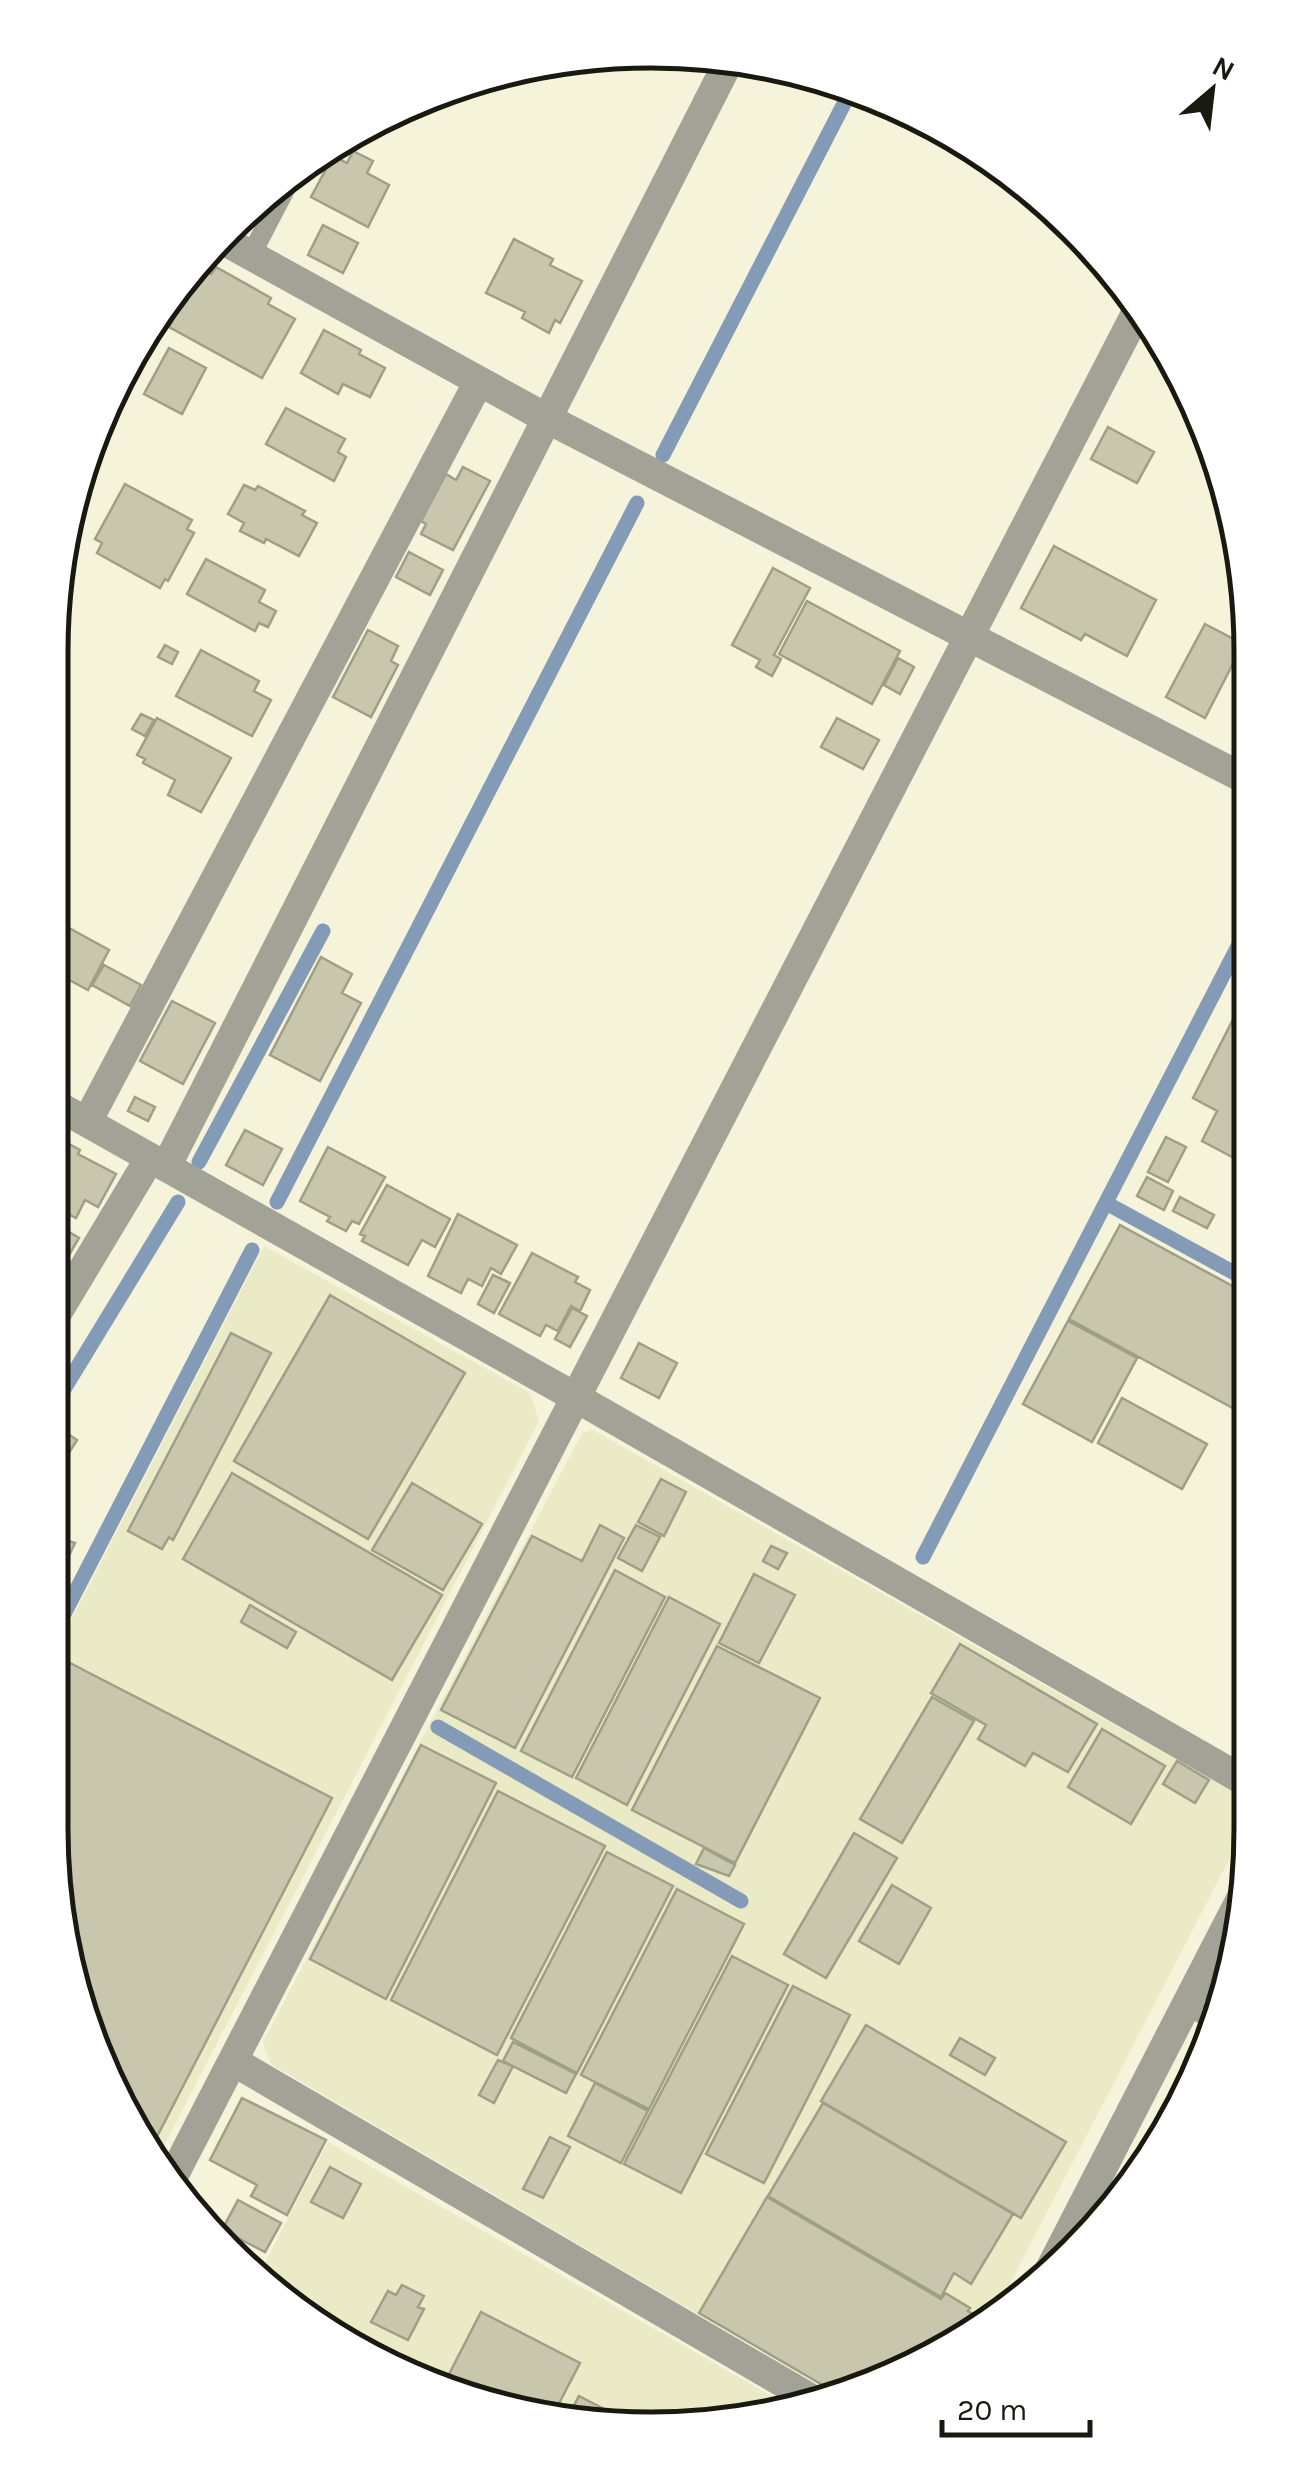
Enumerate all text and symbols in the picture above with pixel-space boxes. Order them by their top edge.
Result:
north arrow [1162,40,1262,140]
text: N [1207,49,1240,88]
scale bar [942,2375,1090,2437]
text: 20 m [957,2392,1027,2428]

